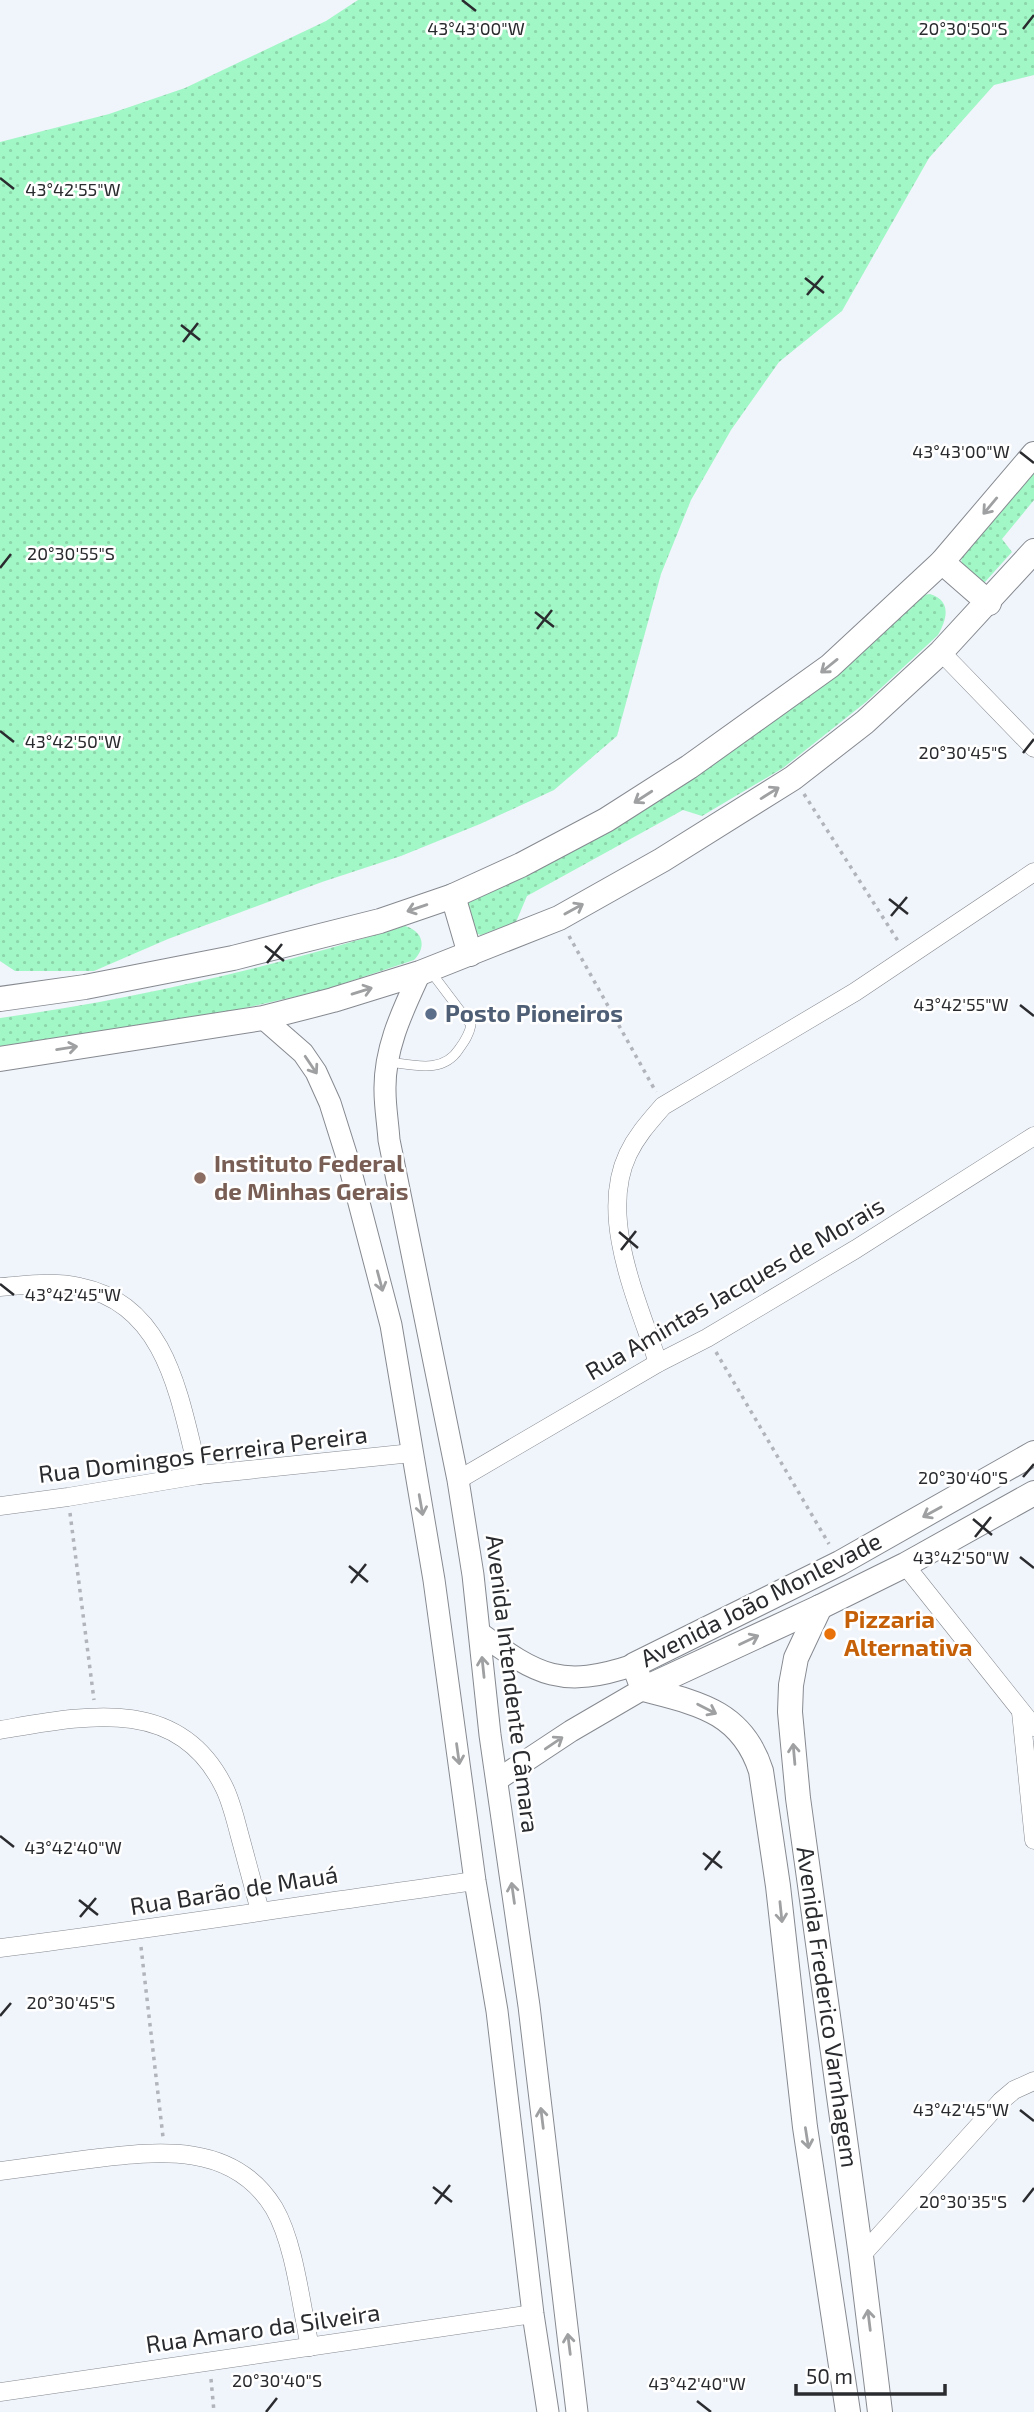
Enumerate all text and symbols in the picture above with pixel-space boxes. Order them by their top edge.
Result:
text: 43°43'00"W [427,17,525,39]
text: 20°30'50"S [918,17,1008,39]
text: 43°42'55"W [25,178,121,200]
text: 43°43'00"W [912,440,1010,462]
one-way arrow [982,496,998,514]
text: 20°30'55"S [27,542,115,564]
one-way arrow [820,658,838,674]
text: 43°42'50"W [25,730,121,752]
text: 20°30'45"S [919,741,1007,763]
one-way arrow [759,785,779,799]
one-way arrow [633,790,653,804]
one-way arrow [564,902,584,916]
one-way arrow [407,903,429,915]
one-way arrow [351,983,373,996]
text: 43°42'55"W [913,993,1009,1015]
place label: Posto Pioneiros [445,998,623,1027]
marker: Posto Pioneiros [423,1006,439,1022]
one-way arrow [56,1042,78,1055]
one-way arrow [304,1055,318,1074]
place label: Instituto Federal de Minhas Gerais [214,1148,408,1205]
marker: Instituto Federal de Minhas Gerais [192,1170,208,1186]
street label: Rua Amintas Jacques de Morais [580,1190,889,1385]
one-way arrow [374,1270,387,1292]
text: 43°42'45"W [25,1283,121,1305]
street label: Rua Domingos Ferreira Pereira [37,1419,369,1488]
text: 20°30'40"S [918,1466,1008,1488]
one-way arrow [415,1493,428,1516]
one-way arrow [923,1505,943,1519]
street label: Avenida João Monlevade [635,1525,886,1672]
street label: Avenida Intendente Câmara [481,1533,546,1835]
text: 43°42'50"W [913,1546,1009,1568]
place label: Pizzaria Alternativa [844,1604,973,1661]
marker: Pizzaria Alternativa [822,1626,838,1642]
one-way arrow [738,1633,759,1646]
one-way arrow [477,1656,490,1679]
one-way arrow [697,1702,717,1716]
one-way arrow [544,1735,563,1750]
one-way arrow [451,1742,464,1765]
one-way arrow [787,1744,800,1766]
text: 43°42'40"W [24,1836,122,1858]
street label: Avenida Frederico Varnhagem [792,1844,865,2169]
street label: Rua Barão de Mauá [128,1859,340,1920]
one-way arrow [506,1882,519,1905]
one-way arrow [775,1900,788,1922]
text: 20°30'45"S [27,1991,115,2013]
text: 43°42'45"W [913,2098,1009,2120]
one-way arrow [536,2107,549,2130]
one-way arrow [801,2126,814,2149]
text: 20°30'35"S [919,2190,1007,2212]
street label: Rua Amaro da Silveira [144,2297,382,2358]
one-way arrow [862,2309,875,2332]
one-way arrow [562,2333,575,2356]
scale bar [796,2352,945,2396]
text: 50 m [806,2363,853,2388]
text: 20°30'40"S [232,2369,322,2391]
text: 43°42'40"W [648,2372,746,2394]

